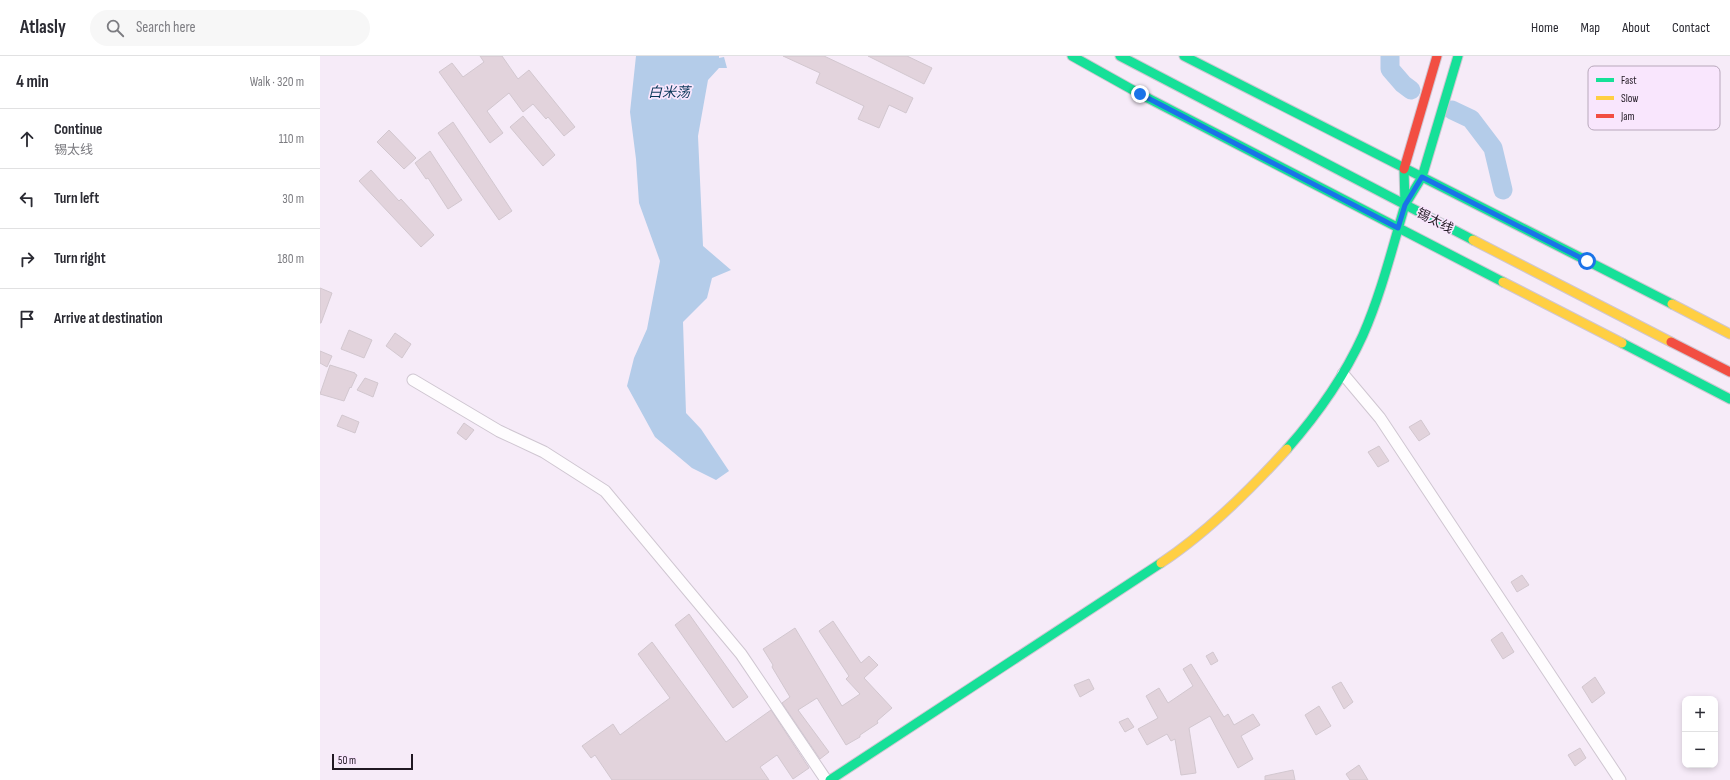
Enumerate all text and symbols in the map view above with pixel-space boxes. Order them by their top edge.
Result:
search box [90,10,370,46]
text: Atlasly [20,16,66,39]
icon: search [104,17,126,39]
text: Search here [136,18,196,37]
text: Home [1531,19,1559,36]
text: Map [1581,19,1600,36]
text: About [1622,19,1650,36]
text: Contact [1672,19,1710,36]
legend [1588,66,1720,130]
text: 4 min [16,72,49,92]
text: Walk · 320 m [250,74,304,90]
text: Fast [1621,74,1637,87]
water label: 白米荡 [648,84,692,101]
route end [1131,85,1149,103]
text: Slow [1621,92,1638,105]
text: Jam [1620,110,1635,123]
text: Continue [54,120,103,139]
icon: ahead [16,128,38,150]
text: 110 m [279,131,304,147]
text: 锡太线 [54,142,93,158]
icon: left [16,188,38,210]
text: Turn left [54,189,99,208]
text: 30 m [282,191,304,207]
street label: 锡太线 [1414,205,1456,237]
icon: right [16,248,38,270]
text: Turn right [54,249,106,268]
text: 180 m [278,251,304,267]
route start [1578,252,1596,270]
icon: arrive [16,308,38,330]
text: Arrive at destination [54,309,163,328]
map controls [1682,696,1718,768]
button: + [1682,696,1718,732]
button: − [1682,732,1718,768]
scale bar [332,752,413,771]
text: 50 m [338,754,356,767]

